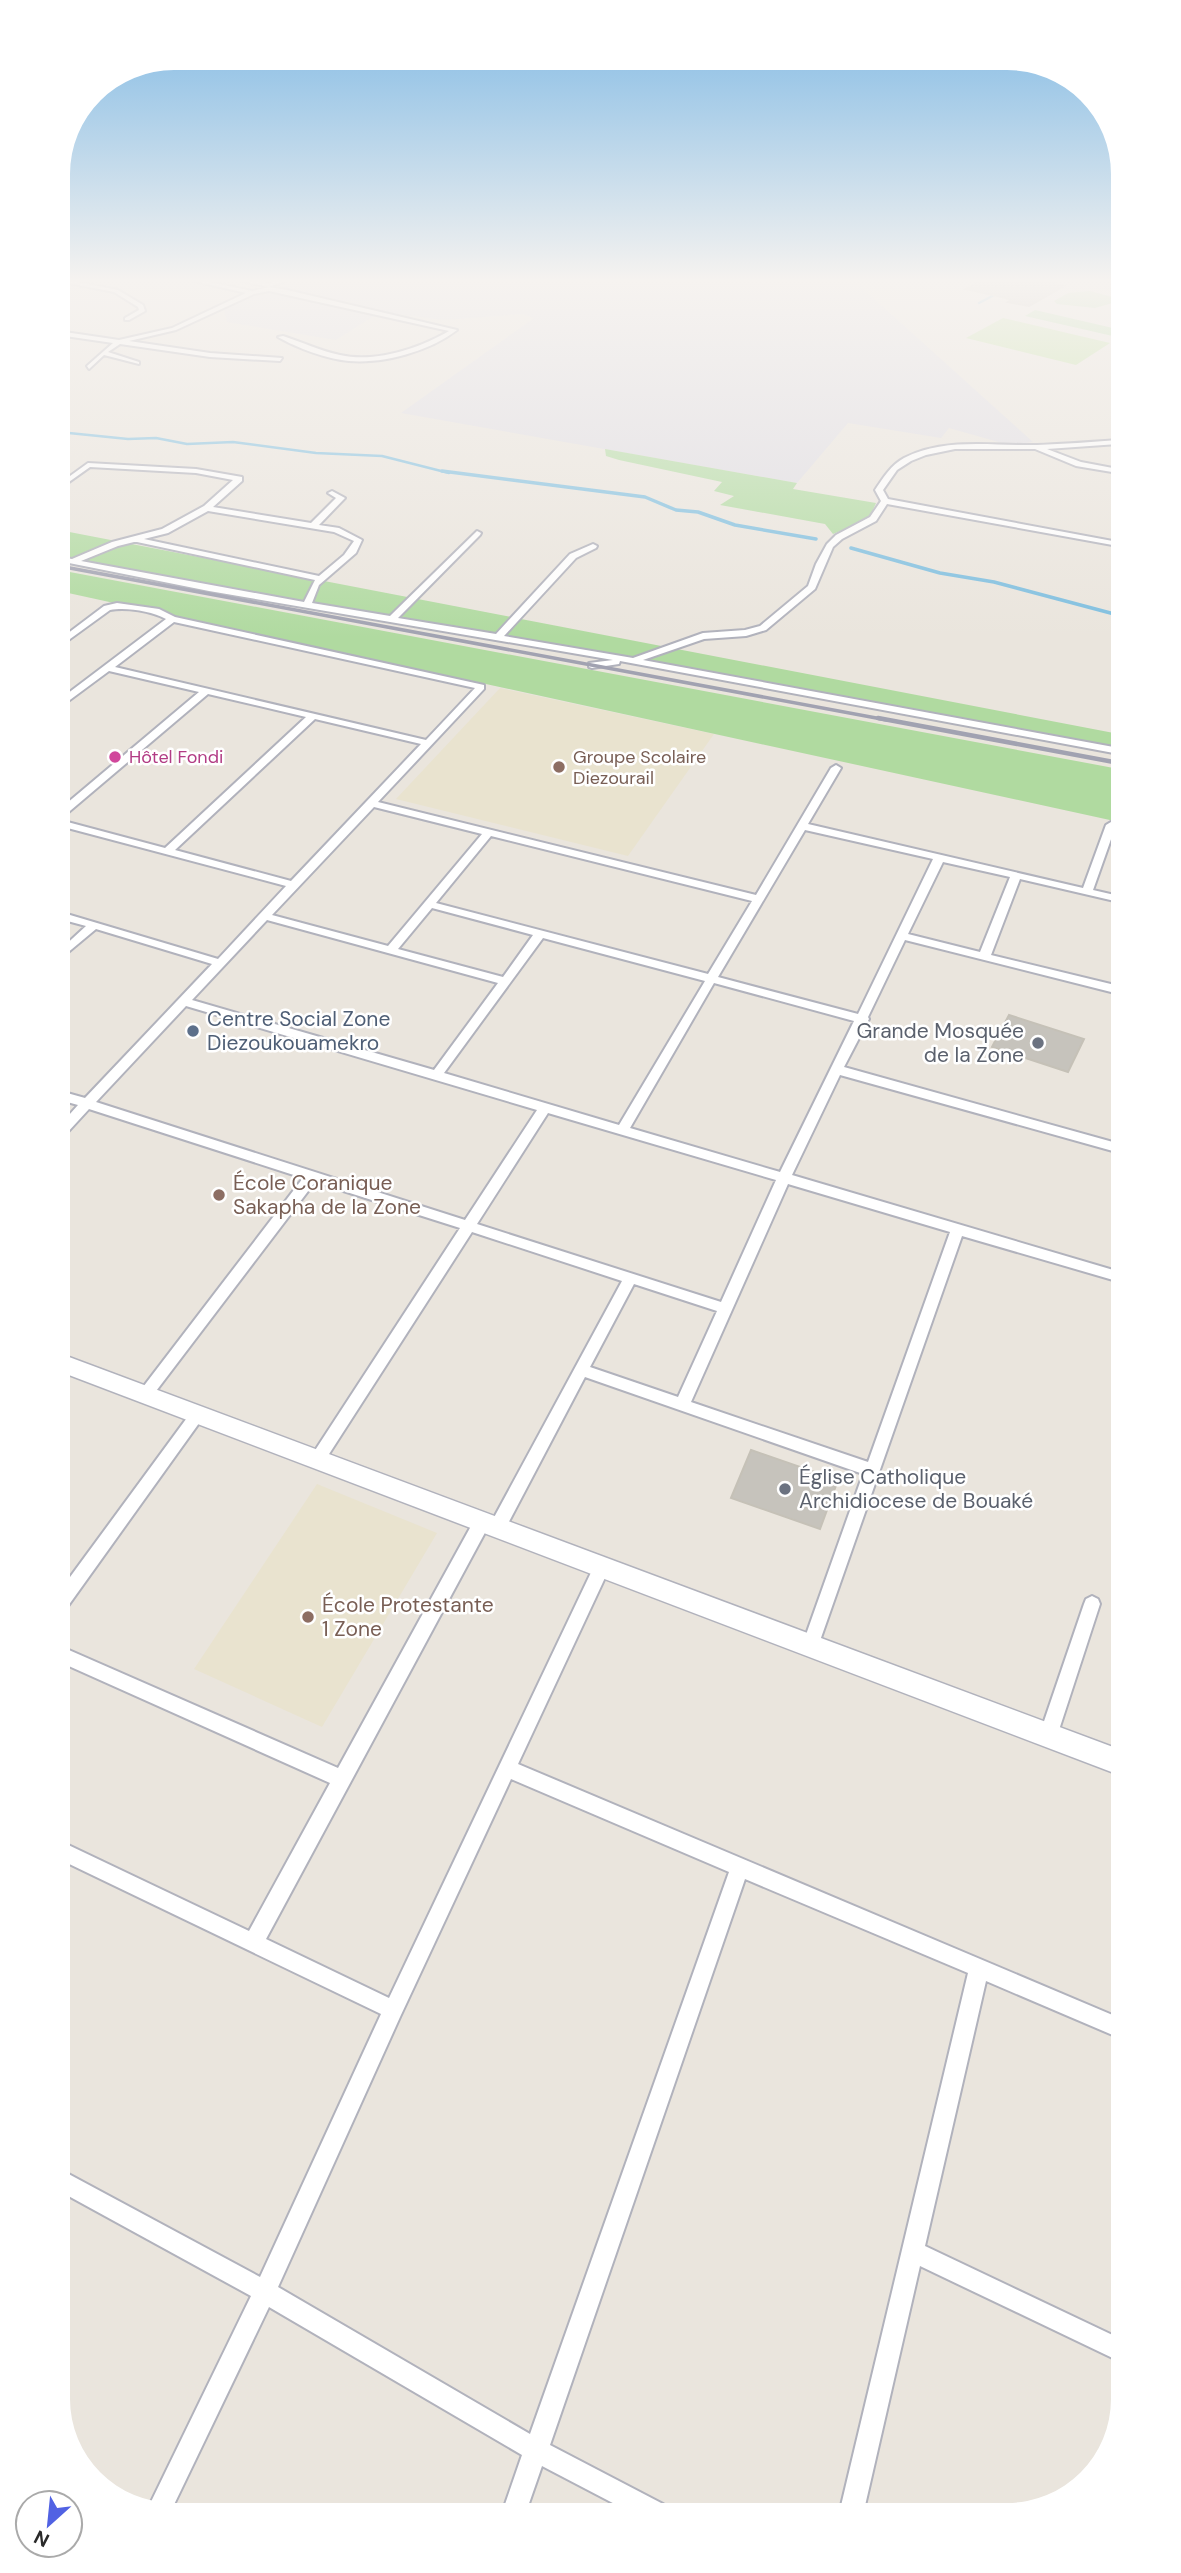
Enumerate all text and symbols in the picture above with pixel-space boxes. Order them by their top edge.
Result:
place label: Hôtel Fondi [129,745,223,769]
place label: Groupe Scolaire Diezourail [573,745,706,790]
marker: Hôtel Fondi [107,749,123,765]
marker: Groupe Scolaire Diezourail [551,759,567,775]
place label: Centre Social Zone Diezoukouamekro [207,1005,390,1057]
place label: Grande Mosquée de la Zone [856,1017,1024,1069]
marker: Centre Social Zone Diezoukouamekro [185,1023,201,1039]
marker: Grande Mosquée de la Zone [1030,1035,1046,1051]
place label: École Coranique Sakapha de la Zone [233,1169,421,1221]
marker: École Coranique Sakapha de la Zone [211,1187,227,1203]
place label: Église Catholique Archidiocese de Bouaké [799,1463,1033,1515]
marker: Église Catholique Archidiocese de Bouaké [777,1481,793,1497]
place label: École Protestante 1 Zone [322,1591,494,1643]
marker: École Protestante 1 Zone [300,1609,316,1625]
north arrow [14,2489,84,2559]
text: N [30,2524,53,2553]

